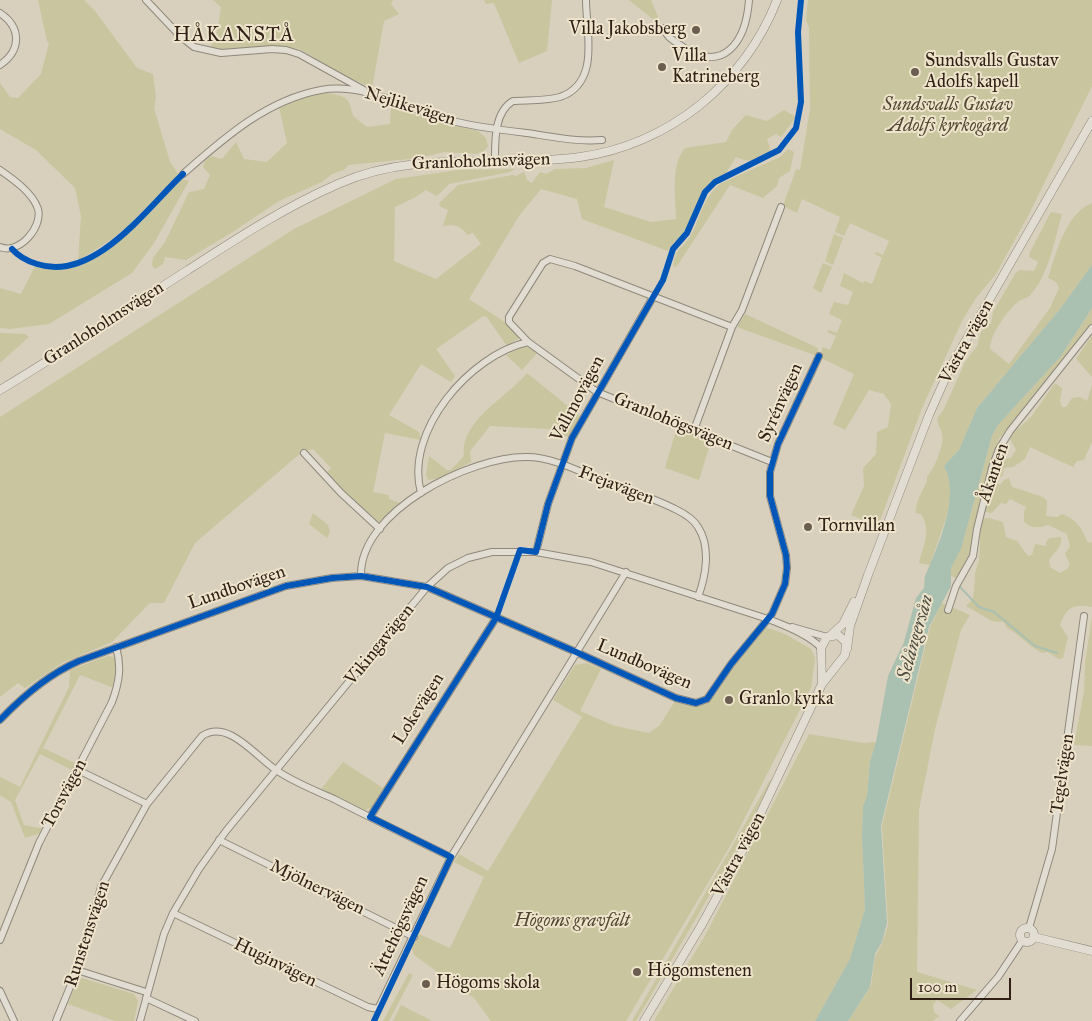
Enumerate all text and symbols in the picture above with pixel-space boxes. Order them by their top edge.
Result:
place label: Villa Jakobsberg [569,19,686,41]
district label: HÅKANSTÅ [172,24,296,48]
marker: Villa Jakobsberg [690,24,702,36]
place label: Villa Katrineberg [672,46,759,88]
place label: Sundsvalls Gustav Adolfs kapell [925,51,1058,94]
marker: Villa Katrineberg [656,61,668,73]
marker: Sundsvalls Gustav Adolfs kapell [909,66,921,78]
street label: Nejlikevägen [362,83,458,131]
park label: Sundsvalls Gustav Adolfs kyrkogård [883,95,1013,138]
street label: Granloholmsvägen [411,149,551,175]
street label: Granloholmsvägen [40,277,168,371]
street label: Västra vägen [935,296,999,388]
street label: Vallmovägen [546,352,610,446]
street label: Syrénvägen [754,360,808,446]
street label: Granlohögsvägen [610,388,736,456]
street label: Åkanten [974,440,1014,506]
street label: Frejavägen [575,462,657,510]
place label: Tornvillan [818,516,895,538]
marker: Tornvillan [802,521,814,533]
street label: Lundbovägen [186,561,288,615]
water label: Selångersån [893,593,939,683]
street label: Vikingavägen [341,600,419,690]
street label: Lundbovägen [593,635,695,695]
street label: Lokevägen [389,669,449,749]
place label: Granlo kyrka [739,689,833,711]
marker: Granlo kyrka [723,694,735,706]
street label: Tegelvägen [1047,733,1079,815]
street label: Torsvägen [38,756,92,832]
street label: Västra vägen [708,809,770,901]
street label: Mjölnervägen [266,856,368,920]
street label: Ättehögsvägen [368,872,434,980]
street label: Runstensvägen [61,878,115,990]
park label: Högoms gravfält [514,911,630,933]
street label: Huginvägen [230,934,320,992]
place label: Högomstenen [647,961,752,983]
marker: Högomstenen [631,966,643,978]
scale bar [912,968,1013,1000]
place label: Högoms skola [436,973,540,995]
marker: Högoms skola [420,978,432,990]
text: 100 m [918,978,957,996]

